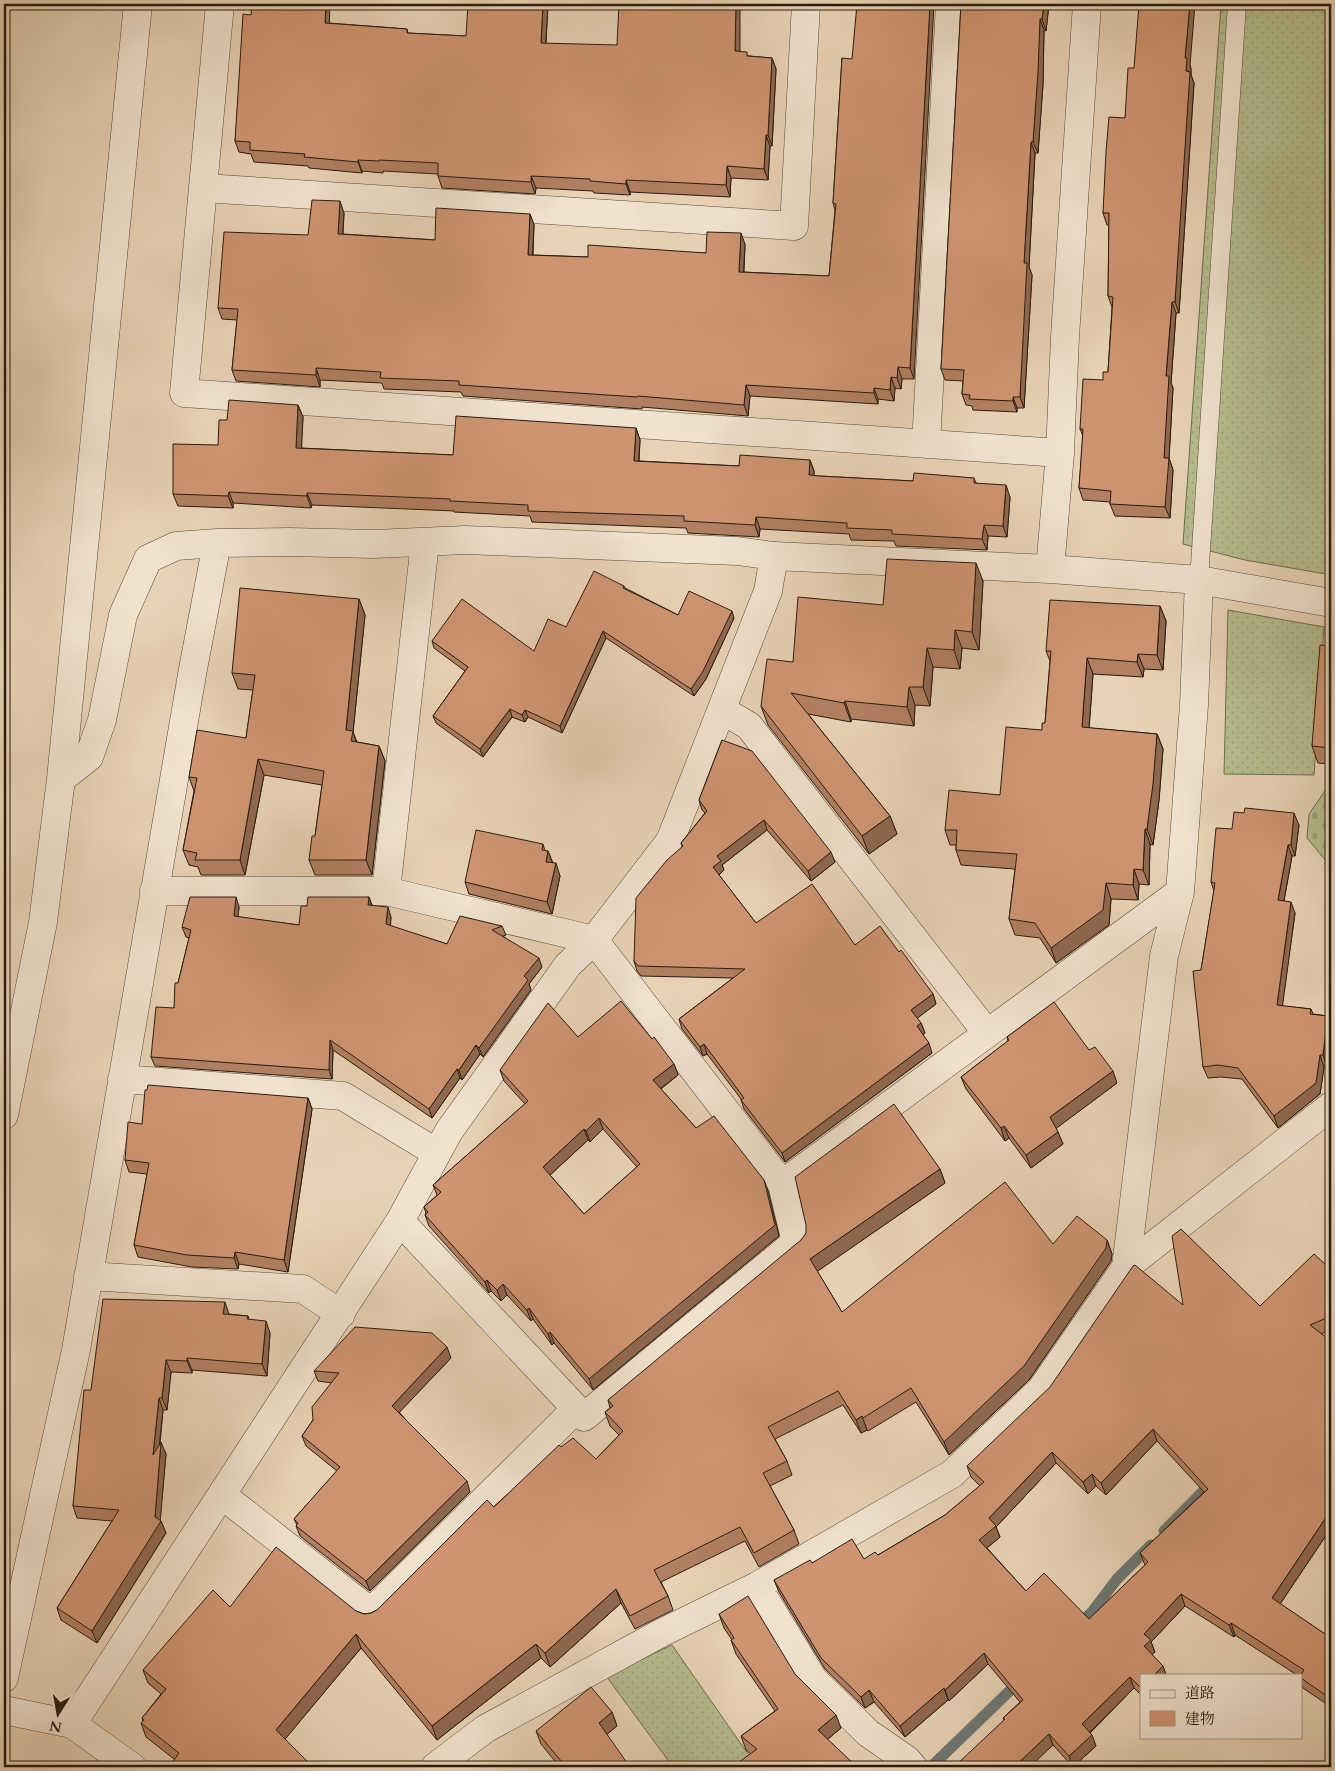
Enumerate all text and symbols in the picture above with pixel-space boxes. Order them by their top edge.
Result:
legend [1140,1674,1302,1738]
text: 道路 [1185,1683,1215,1703]
north arrow [32,1688,82,1738]
text: 建物 [1185,1709,1215,1729]
text: N [48,1716,63,1737]

